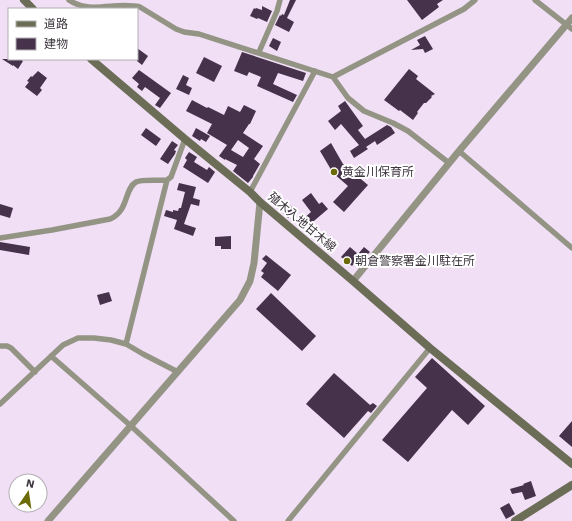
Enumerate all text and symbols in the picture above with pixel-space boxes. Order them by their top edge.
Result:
legend [8,8,138,60]
text: 道路 [44,17,68,31]
text: 建物 [44,37,68,51]
place label: 黄金川保育所 [342,165,414,179]
marker: 黄金川保育所 [329,167,339,177]
street label: 殖木入地甘木線 [265,190,339,254]
place label: 朝倉警察署金川駐在所 [355,254,475,268]
marker: 朝倉警察署金川駐在所 [342,256,352,266]
north arrow [8,473,48,513]
text: N [25,476,36,491]

